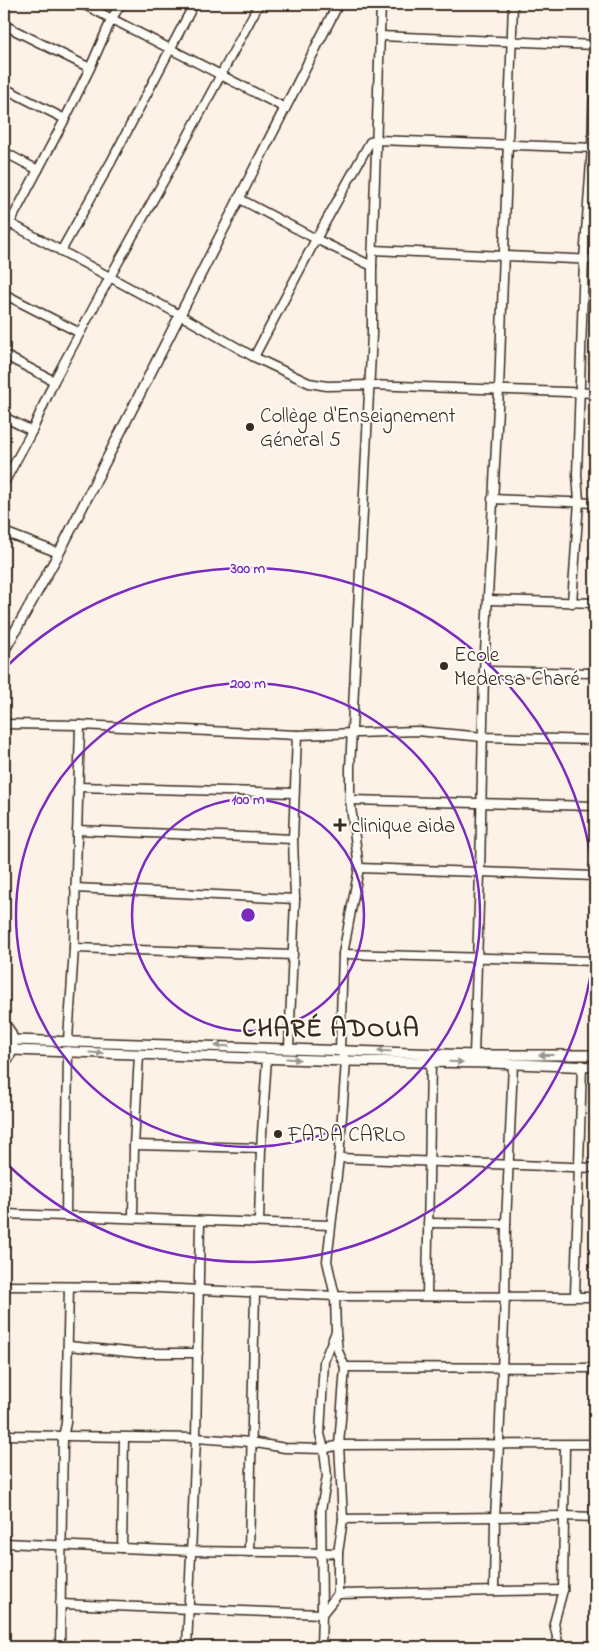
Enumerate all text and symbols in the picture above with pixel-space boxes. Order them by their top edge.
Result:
place label: Collège d'Enseignement Géneral 5 [260,402,456,456]
marker: Collège d'Enseignement Géneral 5 [244,421,256,433]
text: 300 m [230,558,266,580]
place label: Ecole Medersa Charé [454,641,581,695]
marker: Ecole Medersa Charé [438,660,450,672]
text: 200 m [229,673,266,695]
text: 100 m [231,789,265,811]
place label: clinique aida [351,812,455,842]
marker: clinique aida [333,818,347,832]
centre of rings [239,906,257,924]
district label: CHARÉ ADOUA [242,1011,420,1049]
one-way arrow [213,1042,229,1050]
one-way arrow [376,1047,392,1055]
one-way arrow [88,1049,104,1057]
one-way arrow [538,1051,554,1059]
one-way arrow [286,1055,302,1063]
one-way arrow [448,1058,464,1066]
place label: FADA CARLO [287,1121,406,1151]
marker: FADA CARLO [272,1128,284,1140]

